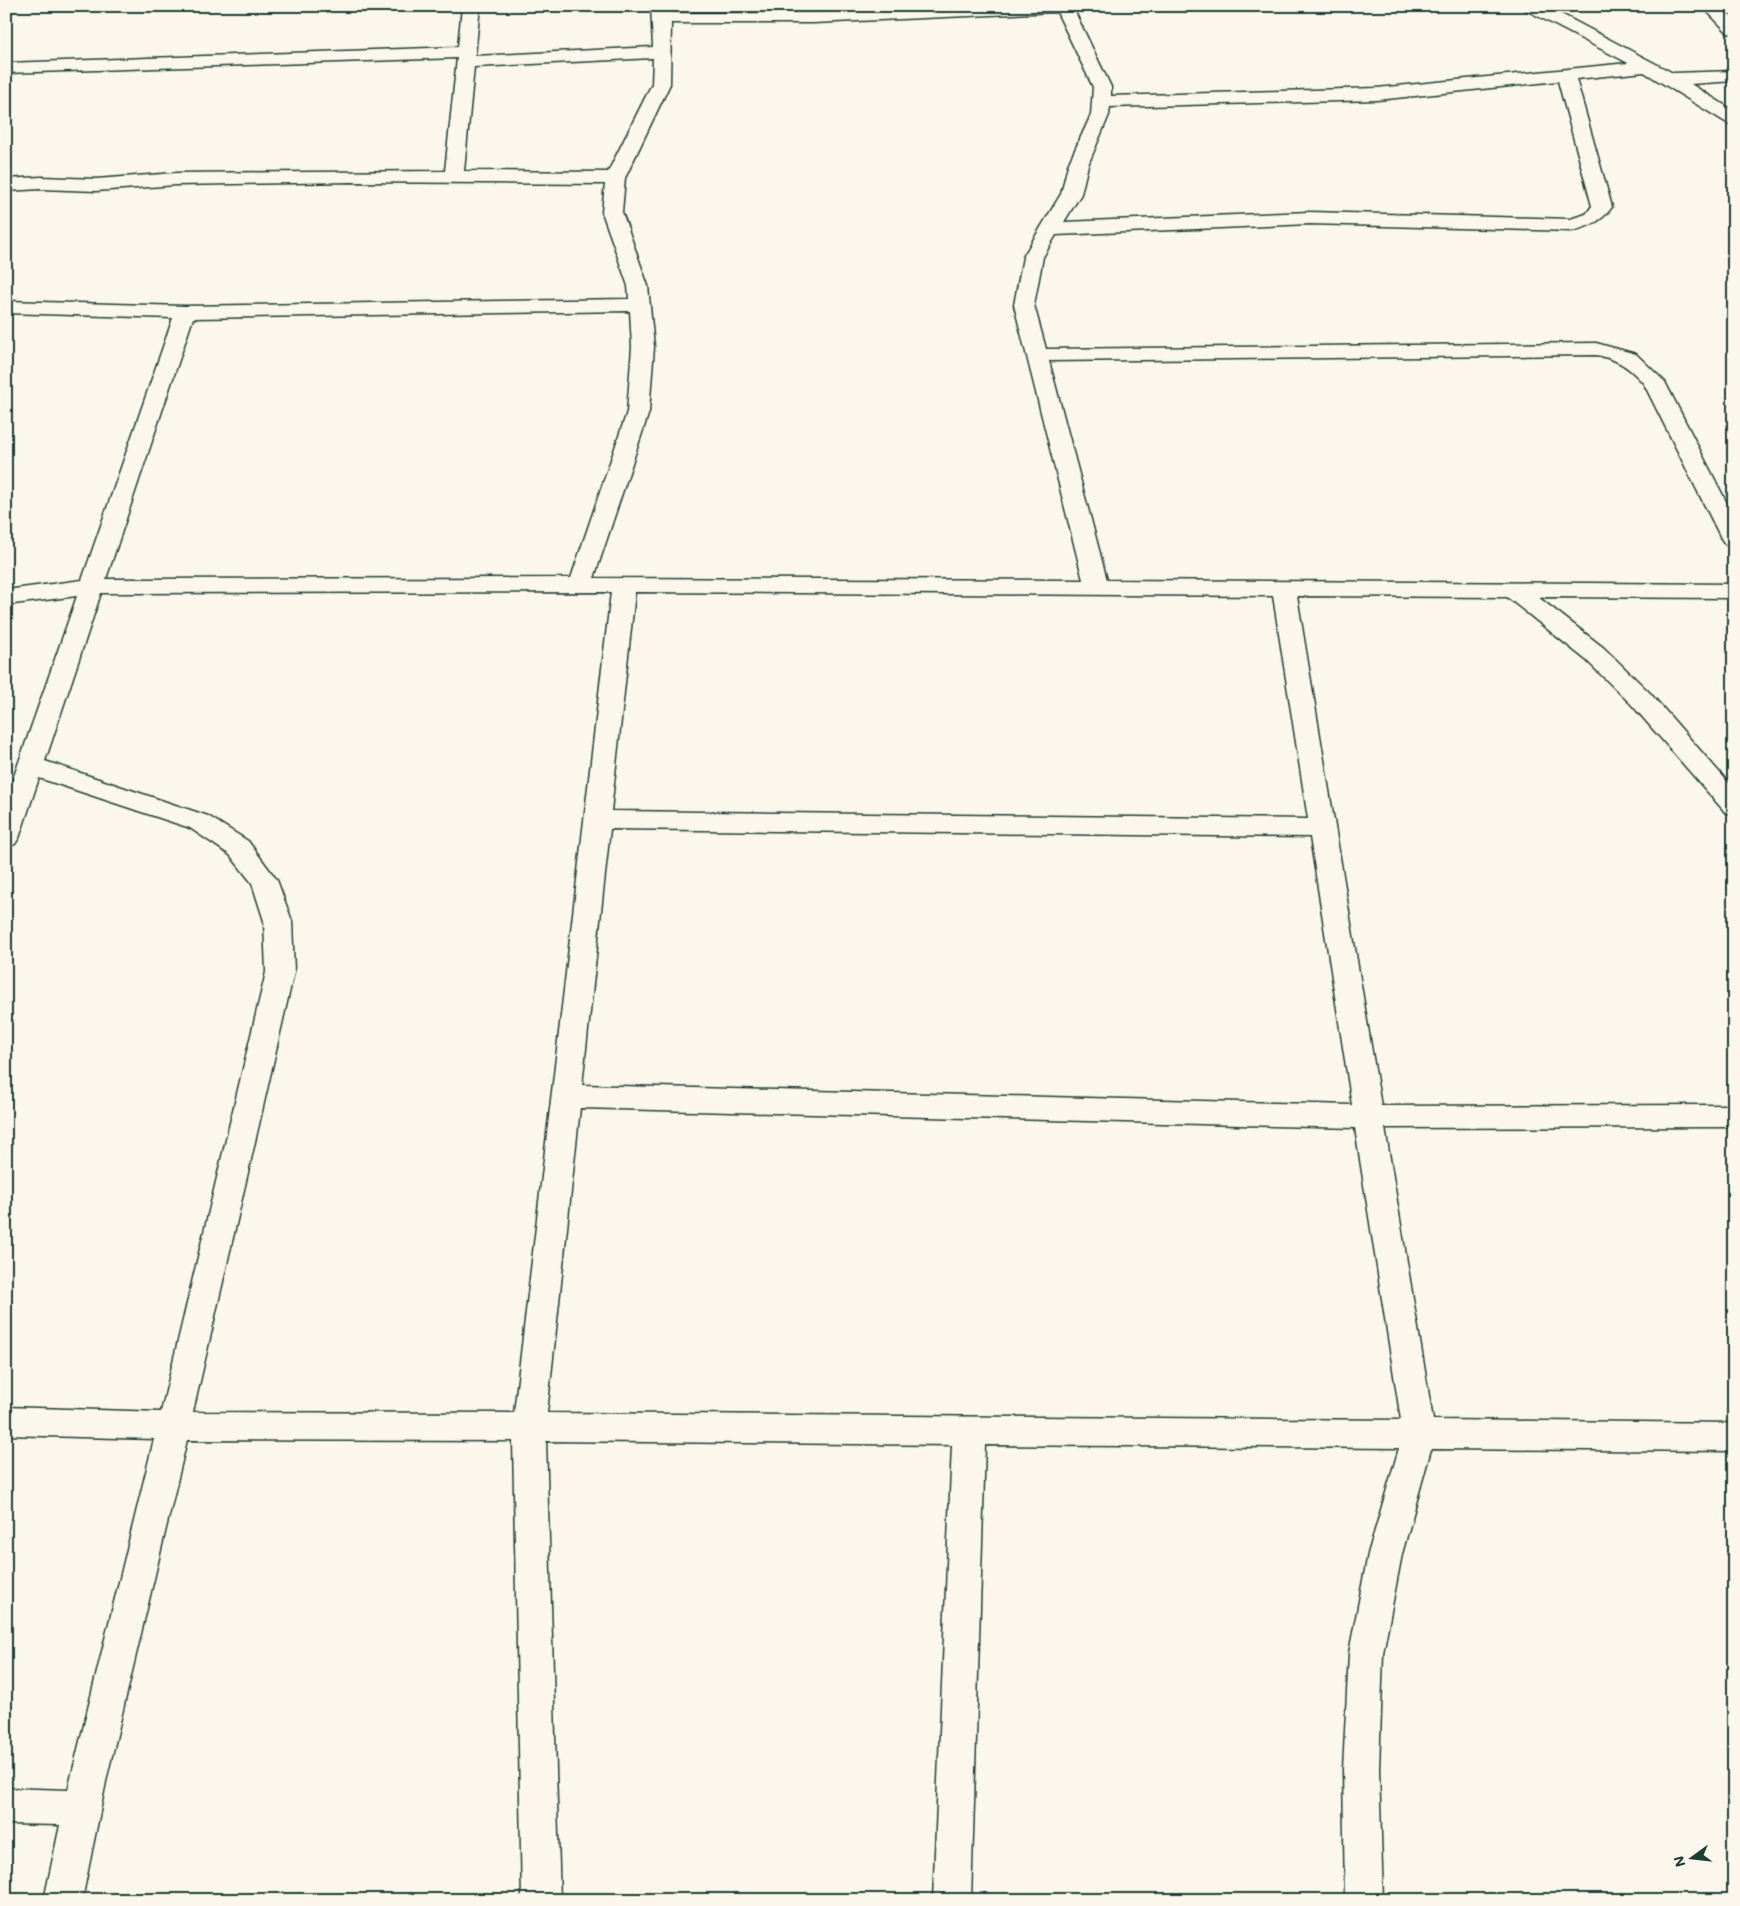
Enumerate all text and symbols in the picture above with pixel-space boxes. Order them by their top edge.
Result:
north arrow [1668,1834,1718,1884]
text: N [1668,1854,1690,1869]

